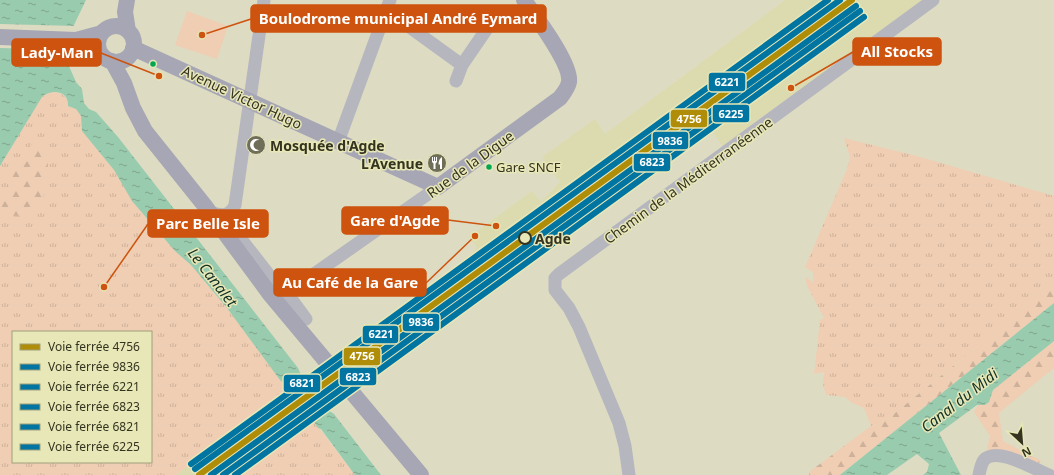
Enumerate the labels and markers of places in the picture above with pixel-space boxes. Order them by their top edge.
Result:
callout: Boulodrome municipal André Eymard [251,5,546,32]
callout: All Stocks [853,38,941,65]
callout: Lady-Man [12,39,101,66]
unlabelled marker [148,59,158,69]
mosque icon: Mosquée d'Agde [245,134,267,156]
place label: Mosquée d'Agde [270,136,385,155]
restaurant icon: L'Avenue [426,152,448,174]
place label: L'Avenue [361,154,423,173]
place label: Gare SNCF [496,158,561,176]
marker: Gare SNCF [484,162,494,172]
callout: Gare d'Agde [342,207,448,234]
callout: Parc Belle Isle [148,210,268,237]
place label: Agde [535,229,571,248]
marker: Agde [518,231,532,245]
callout: Au Café de la Gare [274,269,426,296]

